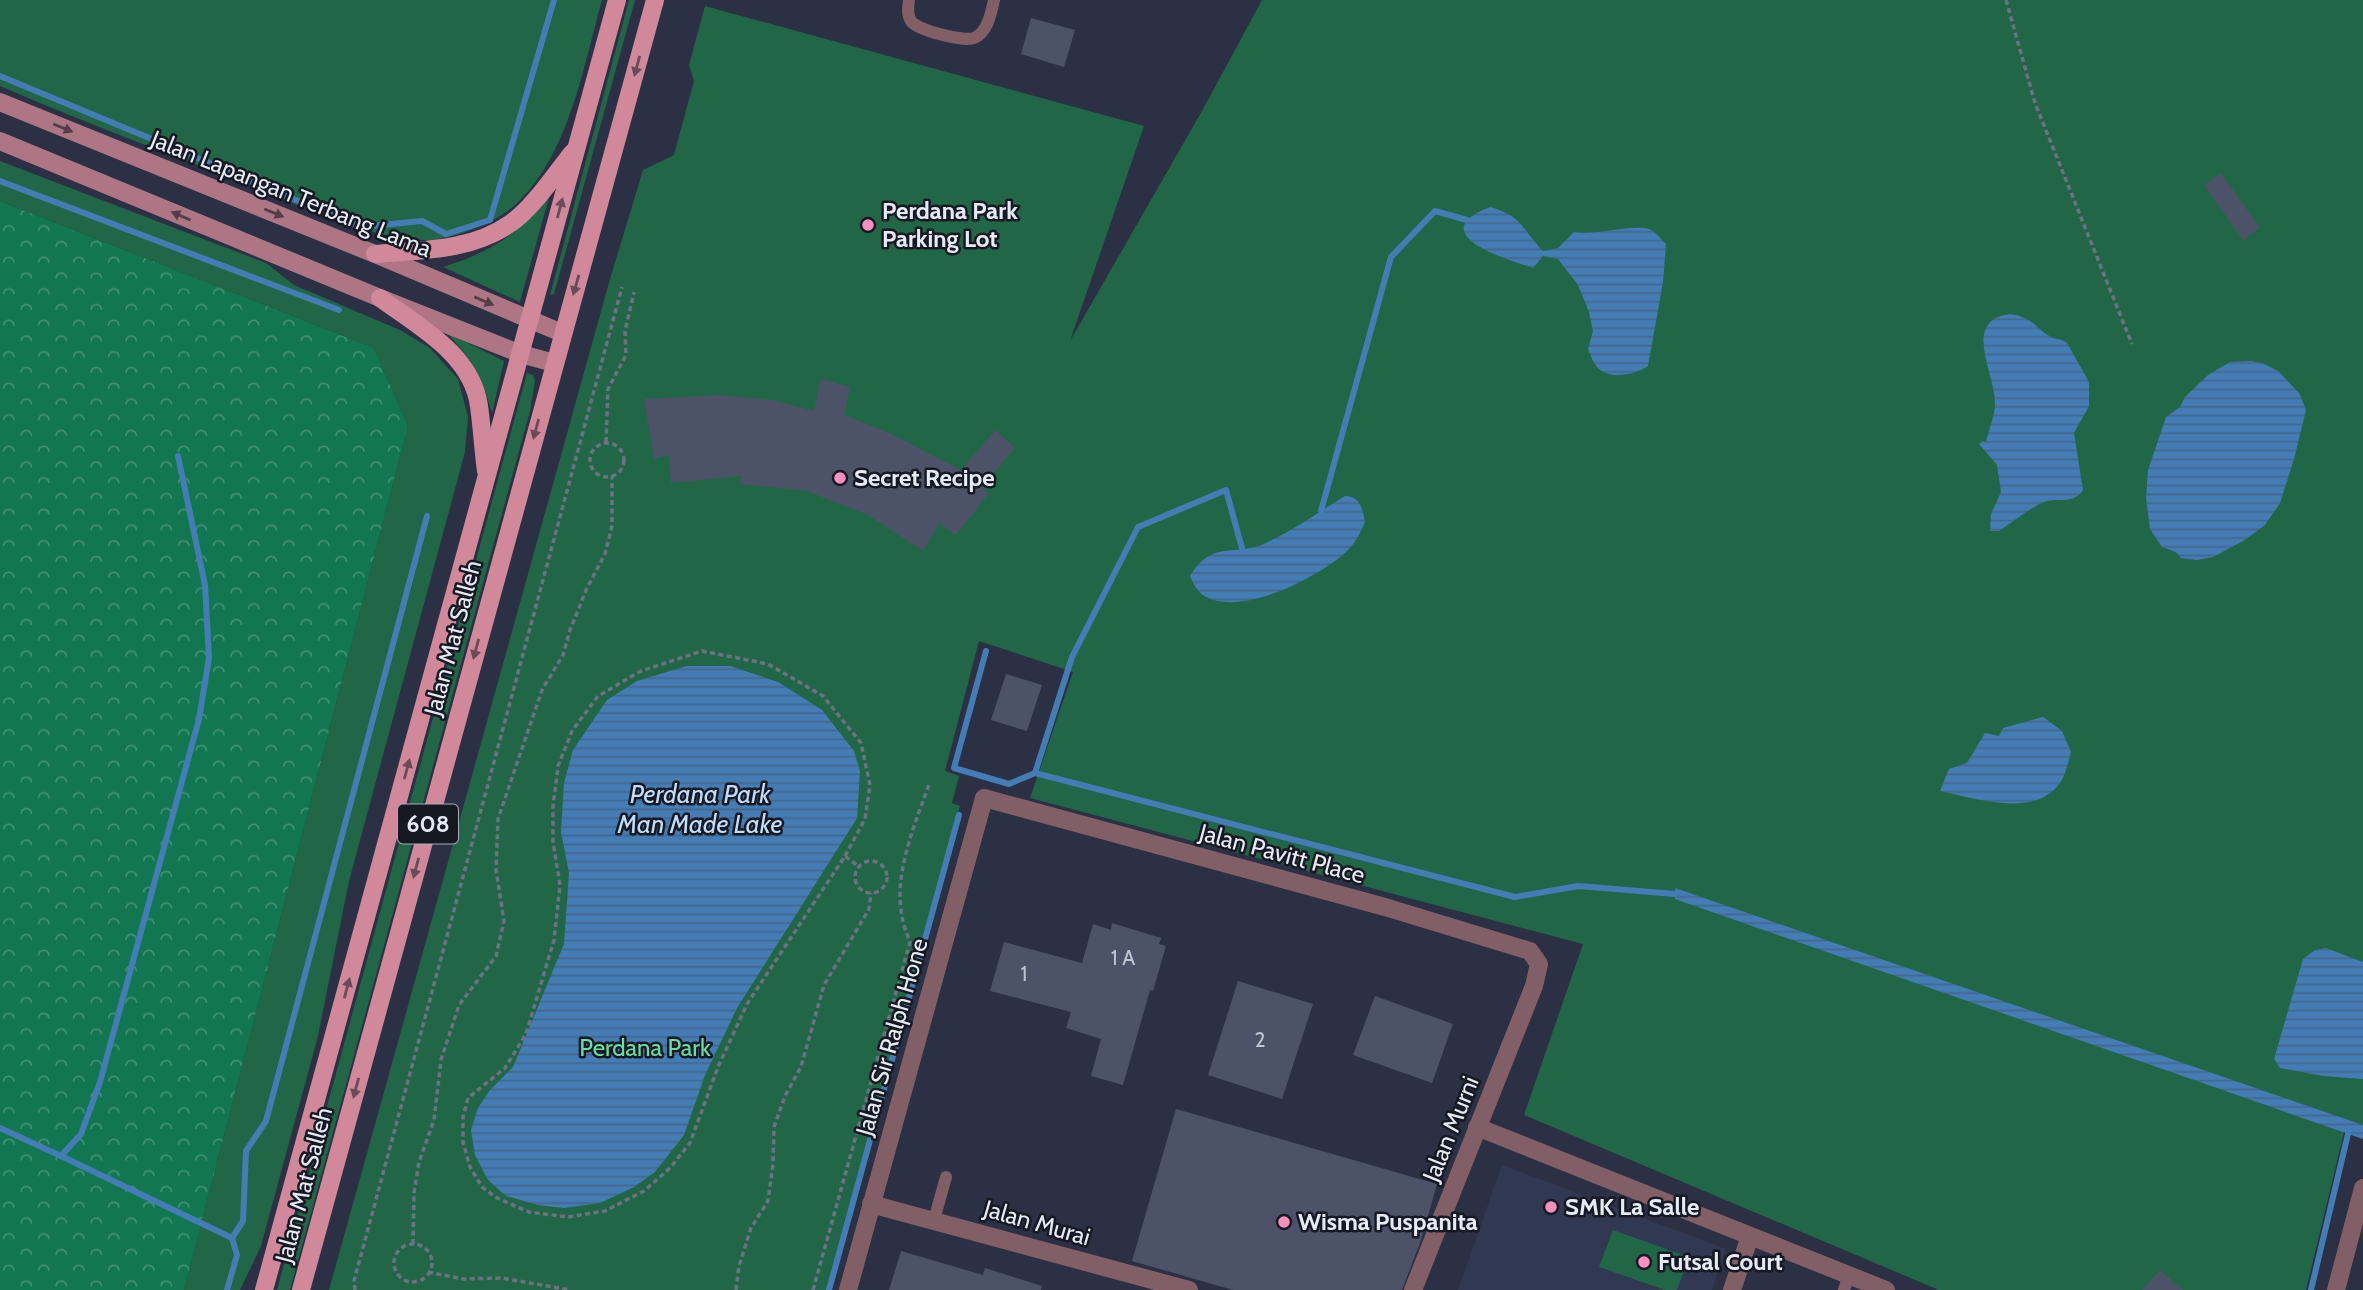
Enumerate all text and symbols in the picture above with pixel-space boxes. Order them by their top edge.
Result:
one-way arrow [631,55,642,77]
one-way arrow [53,122,74,133]
street label: Jalan Lapangan Terbang Lama [146,124,436,263]
place label: Perdana Park Parking Lot [882,196,1018,253]
one-way arrow [556,197,566,218]
one-way arrow [264,208,285,219]
one-way arrow [170,210,191,221]
marker: Perdana Park Parking Lot [860,217,876,233]
one-way arrow [570,274,581,296]
one-way arrow [474,295,494,307]
one-way arrow [530,418,541,440]
place label: Secret Recipe [854,463,995,492]
marker: Secret Recipe [832,470,848,486]
street label: Jalan Mat Salleh [418,557,487,720]
one-way arrow [470,638,481,660]
one-way arrow [402,757,413,779]
water label: Perdana Park Man Made Lake [617,778,783,840]
road number: 608 [398,804,458,844]
street label: Jalan Pavitt Place [1195,817,1368,890]
one-way arrow [410,857,421,879]
street label: Jalan Sir Ralph Hone [849,935,934,1140]
house number: 1 A [1111,945,1135,970]
house number: 1 [1021,961,1027,986]
one-way arrow [343,977,353,998]
house number: 2 [1254,1027,1266,1052]
park label: Perdana Park [579,1033,711,1062]
street label: Jalan Murni [1416,1072,1485,1187]
one-way arrow [350,1077,361,1099]
street label: Jalan Mat Salleh [269,1104,338,1267]
place label: SMK La Salle [1565,1192,1699,1221]
street label: Jalan Murai [980,1193,1094,1252]
marker: SMK La Salle [1543,1199,1559,1215]
place label: Wisma Puspanita [1298,1207,1478,1236]
marker: Wisma Puspanita [1276,1214,1292,1230]
place label: Futsal Court [1658,1247,1783,1276]
marker: Futsal Court [1636,1254,1652,1270]

